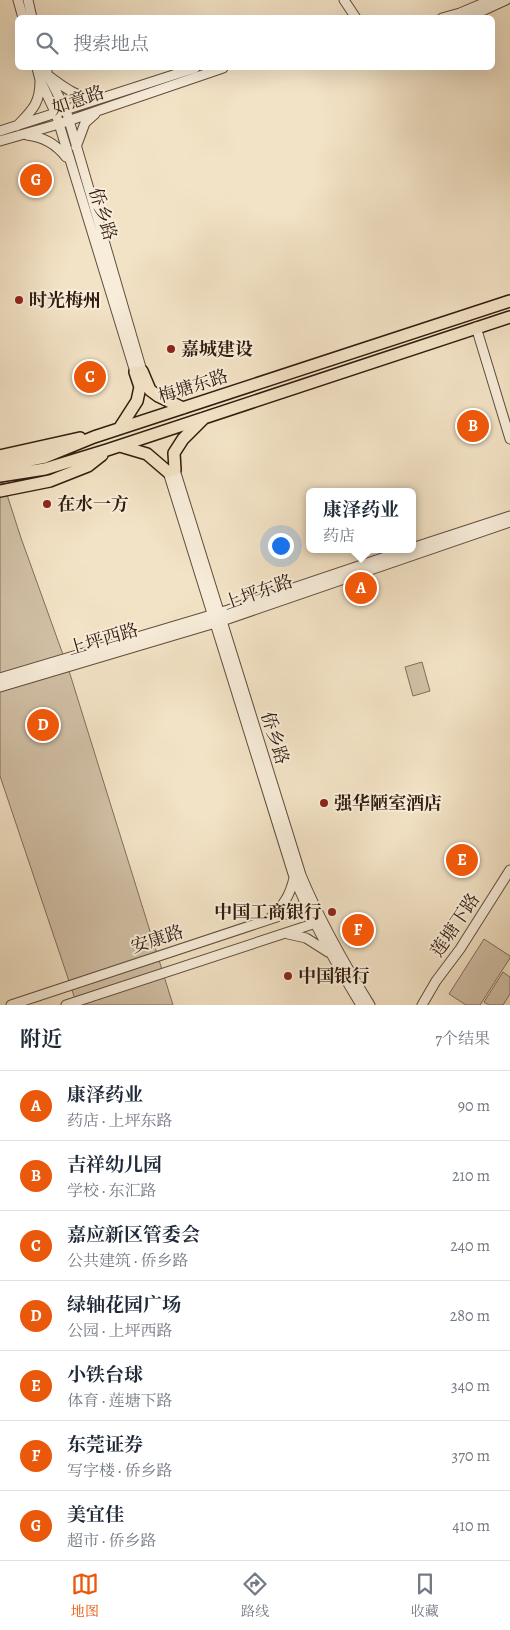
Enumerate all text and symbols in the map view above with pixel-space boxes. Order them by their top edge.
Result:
search box [15,15,495,70]
icon: search [33,29,61,57]
text: 搜索地点 [73,31,149,57]
street label: 如意路 [49,80,107,120]
pin: G [20,161,52,199]
street label: 侨乡路 [84,185,122,243]
place label: 时光梅州 [29,288,101,312]
marker: 时光梅州 [13,294,25,306]
place label: 嘉城建设 [181,337,253,361]
marker: 嘉城建设 [165,343,177,355]
pin: C [74,358,106,396]
street label: 梅塘东路 [155,363,231,409]
pin: B [457,407,489,445]
popup [306,488,416,553]
place label: 在水一方 [57,492,129,516]
text: 康泽药业 [323,497,399,523]
marker: 在水一方 [41,498,53,510]
text: 药店 [323,525,355,547]
your location [268,533,294,559]
street label: 上坪东路 [220,569,296,615]
pin: A [345,569,377,607]
street label: 上坪西路 [65,618,141,660]
pin: D [27,706,59,744]
street label: 侨乡路 [256,709,294,767]
place label: 强华陋室酒店 [334,791,442,815]
marker: 强华陋室酒店 [318,797,330,809]
pin: E [446,841,478,879]
street label: 莲塘下路 [425,888,485,962]
place label: 中国工商银行 [214,900,322,924]
marker: 中国工商银行 [326,906,338,918]
pin: F [342,911,374,949]
street label: 安康路 [128,919,186,959]
place label: 中国银行 [298,964,370,988]
marker: 中国银行 [282,970,294,982]
text: 附近 [20,1025,62,1053]
text: 7个结果 [435,1028,490,1050]
text: 康泽药业 [67,1082,143,1108]
text: A [31,1095,41,1117]
text: 90 m [458,1095,490,1117]
text: 药店 · 上坪东路 [67,1110,173,1132]
text: 吉祥幼儿园 [67,1152,162,1178]
text: B [31,1165,41,1187]
text: 210 m [452,1165,490,1187]
text: 学校 · 东汇路 [67,1180,157,1202]
text: 嘉应新区管委会 [67,1222,200,1248]
text: C [31,1235,41,1257]
text: 240 m [450,1235,490,1257]
text: 公共建筑 · 侨乡路 [67,1250,189,1272]
text: 绿轴花园广场 [67,1292,181,1318]
text: D [30,1305,42,1327]
text: 280 m [450,1305,490,1327]
text: 公园 · 上坪西路 [67,1320,173,1342]
text: 小铁台球 [67,1362,143,1388]
text: E [31,1375,41,1397]
text: 340 m [451,1375,490,1397]
text: 体育 · 莲塘下路 [67,1390,173,1412]
text: 东莞证券 [67,1432,143,1458]
text: F [32,1445,40,1467]
text: 370 m [452,1445,490,1467]
text: 写字楼 · 侨乡路 [67,1460,173,1482]
text: 美宜佳 [67,1502,124,1528]
text: G [31,1515,41,1537]
text: 410 m [452,1515,490,1537]
text: 超市 · 侨乡路 [67,1530,157,1552]
tab: 地图 [71,1570,99,1621]
tab: 路线 [241,1570,269,1621]
tab: 收藏 [411,1570,439,1621]

